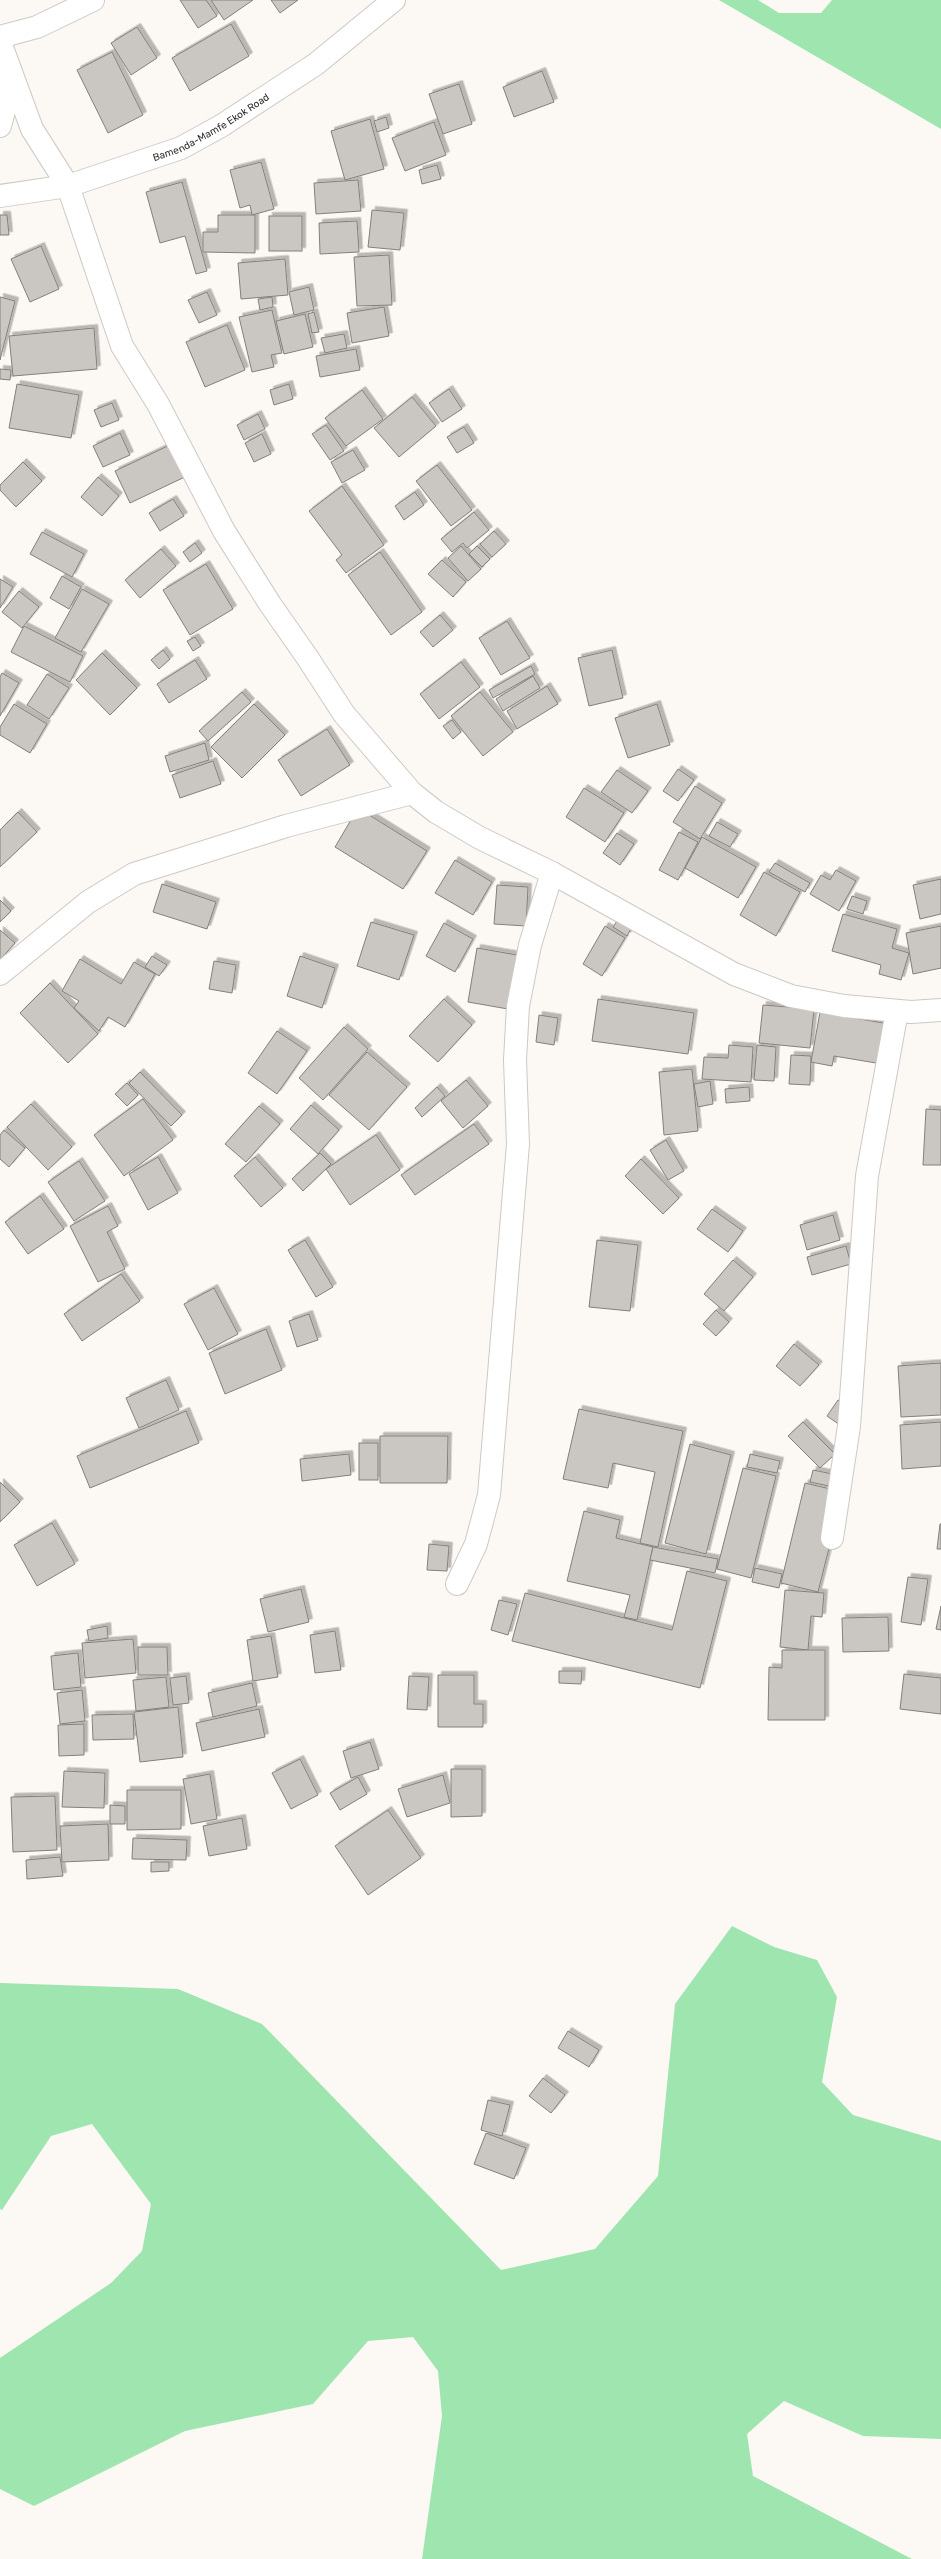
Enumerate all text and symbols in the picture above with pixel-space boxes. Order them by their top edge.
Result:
street label: Bamenda-Mamfe Ekok Road [151,91,272,164]

